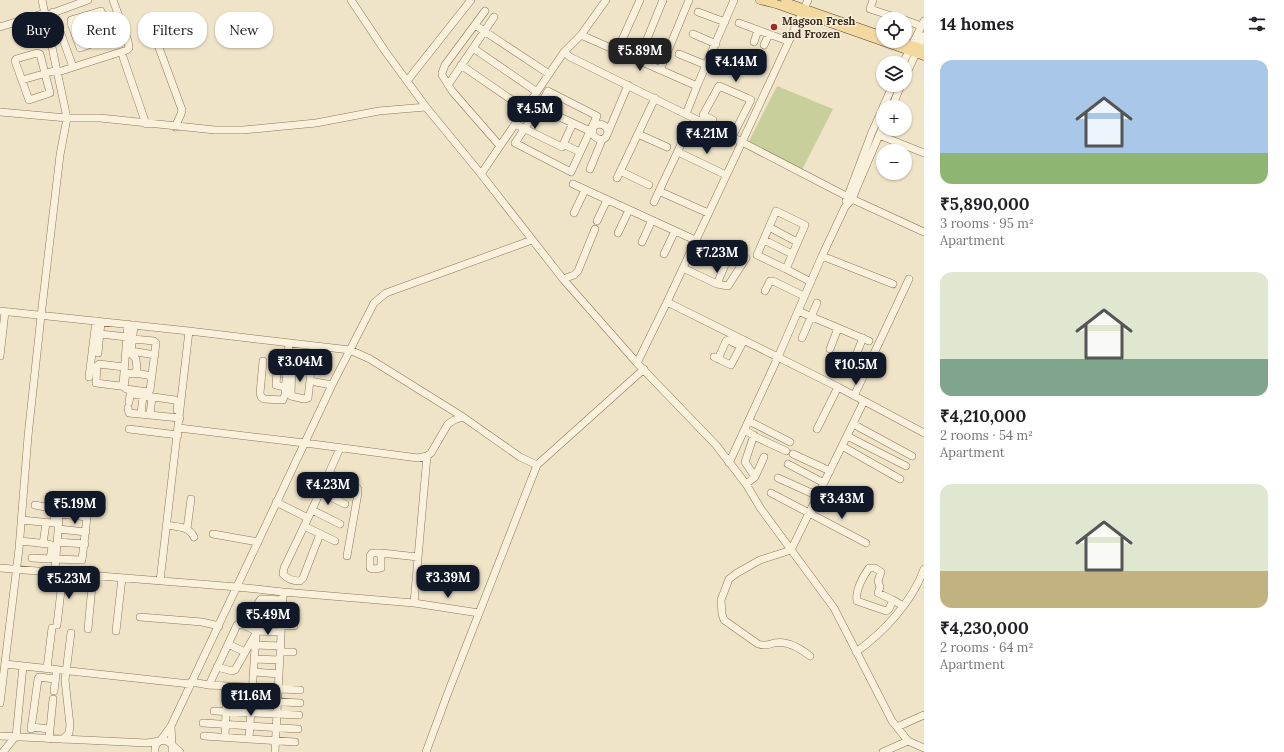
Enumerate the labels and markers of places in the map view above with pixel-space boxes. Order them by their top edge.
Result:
place label: Magson Fresh and Frozen [782,14,855,41]
marker: Magson Fresh and Frozen [769,22,779,32]
pin: ₹5.89M [607,38,673,72]
pin: ₹4.14M [703,49,769,83]
pin: ₹4.5M [507,96,563,130]
pin: ₹4.21M [674,121,740,155]
pin: ₹7.23M [684,240,750,274]
pin: ₹3.04M [267,349,333,383]
pin: ₹10.5M [823,352,889,386]
pin: ₹4.23M [295,472,361,506]
pin: ₹3.43M [809,486,875,520]
pin: ₹5.19M [42,491,108,525]
pin: ₹3.39M [415,565,481,599]
pin: ₹5.23M [36,566,102,600]
pin: ₹5.49M [235,602,301,636]
pin: ₹11.6M [218,683,284,717]

